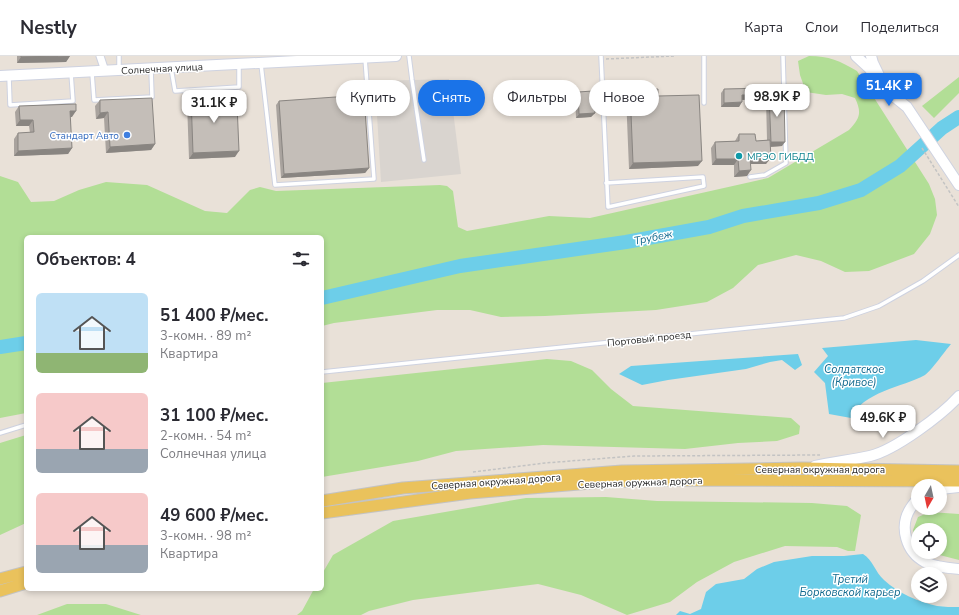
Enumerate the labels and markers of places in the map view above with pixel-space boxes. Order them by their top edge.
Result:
pin: 51.4K ₽ [852,73,926,107]
pin: 98.9K ₽ [740,84,814,118]
pin: 31.1K ₽ [177,90,251,124]
place label: Стандарт Авто [49,129,119,143]
marker: Стандарт Авто [122,130,132,140]
place label: МРЭО ГИБДД [747,150,814,164]
marker: МРЭО ГИБДД [734,151,744,161]
pin: 49.6K ₽ [846,405,920,439]

